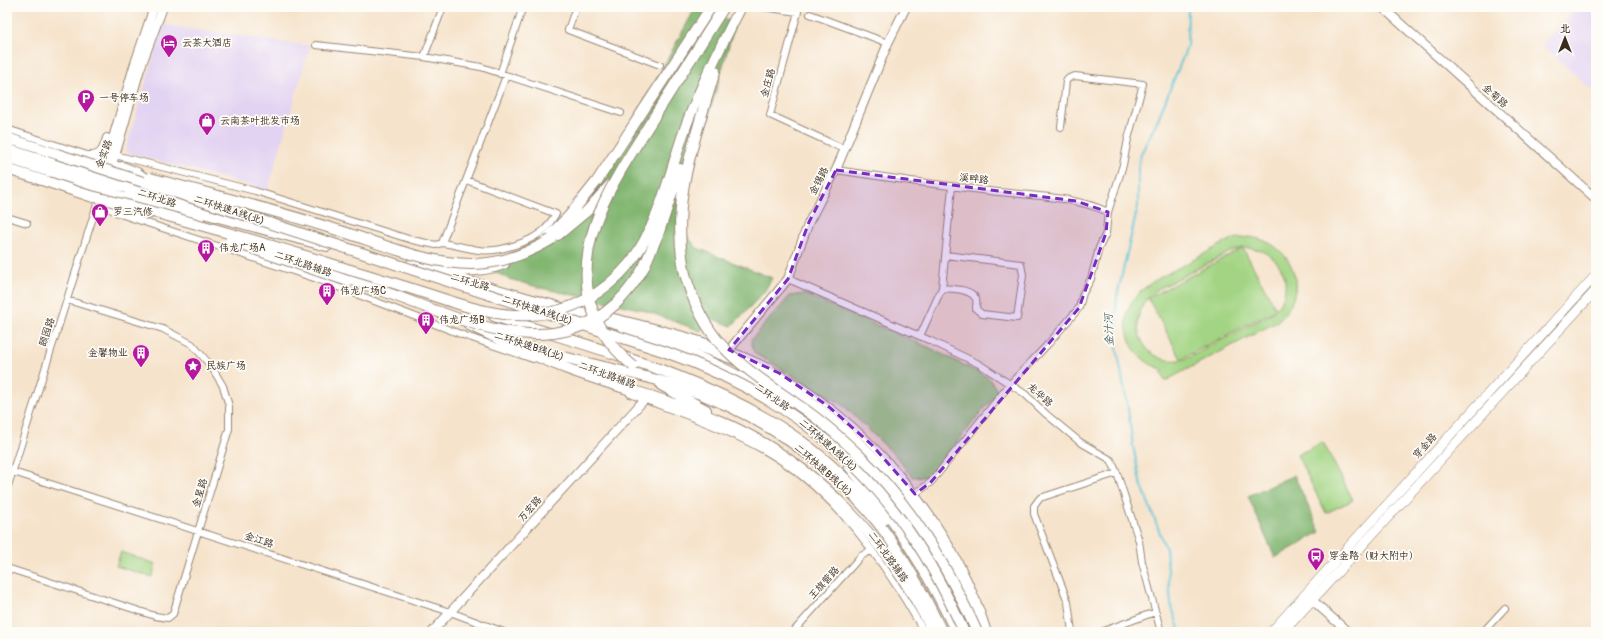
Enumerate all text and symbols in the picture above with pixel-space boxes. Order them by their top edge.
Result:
north arrow [1545,18,1585,58]
text: 北 [1560,22,1571,35]
hotel icon: 云茶大酒店 [159,33,179,58]
place label: 云茶大酒店 [182,37,232,49]
street label: 金庄路 [758,67,778,99]
street label: 金菊路 [1480,82,1510,110]
parking icon: 一号停车场 [76,88,96,113]
place label: 一号停车场 [99,92,149,104]
shop icon: 云南茶叶批发市场 [197,111,217,136]
place label: 云南茶叶批发市场 [220,115,300,127]
street label: 金实路 [93,138,115,170]
street label: 金锡路 [807,165,831,197]
street label: 溪畔路 [958,171,990,187]
street label: 二环北路 [136,186,178,210]
street label: 二环快速A线(北) [192,193,266,227]
shop icon: 罗三汽修 [90,202,110,227]
place label: 罗三汽修 [113,206,153,218]
building icon: 伟龙广场A [196,238,216,263]
place label: 伟龙广场A [219,242,266,254]
street label: 二环北路辅路 [273,249,333,279]
street label: 二环北路 [449,271,491,293]
building icon: 伟龙广场C [317,281,337,306]
place label: 伟龙广场C [340,285,386,297]
street label: 二环快速A线(北) [500,293,574,327]
building icon: 伟龙广场B [416,310,436,335]
water label: 金汁河 [1102,311,1116,347]
place label: 伟龙广场B [439,314,485,326]
street label: 颐园路 [37,316,57,348]
street label: 二环快速B线(北) [493,329,565,363]
building icon: 金馨物业 [131,343,151,368]
place label: 金馨物业 [88,347,128,359]
place icon: 民族广场 [183,356,203,381]
street label: 二环北路辅路 [577,359,637,391]
place label: 民族广场 [206,360,246,372]
street label: 二环北路 [752,381,792,413]
street label: 龙华路 [1025,381,1055,409]
street label: 二环快速A线(北) [796,416,860,474]
street label: 穿金路 [1411,431,1439,461]
street label: 二环快速B线(北) [792,442,854,498]
street label: 金星路 [190,477,210,509]
street label: 万宏路 [516,494,544,524]
street label: 二环北路辅路 [866,529,910,585]
street label: 金江路 [243,530,275,550]
bus stop icon: 穿金路（财大附中） [1306,546,1326,571]
place label: 穿金路（财大附中） [1329,550,1419,562]
street label: 王旗营路 [806,564,842,602]

